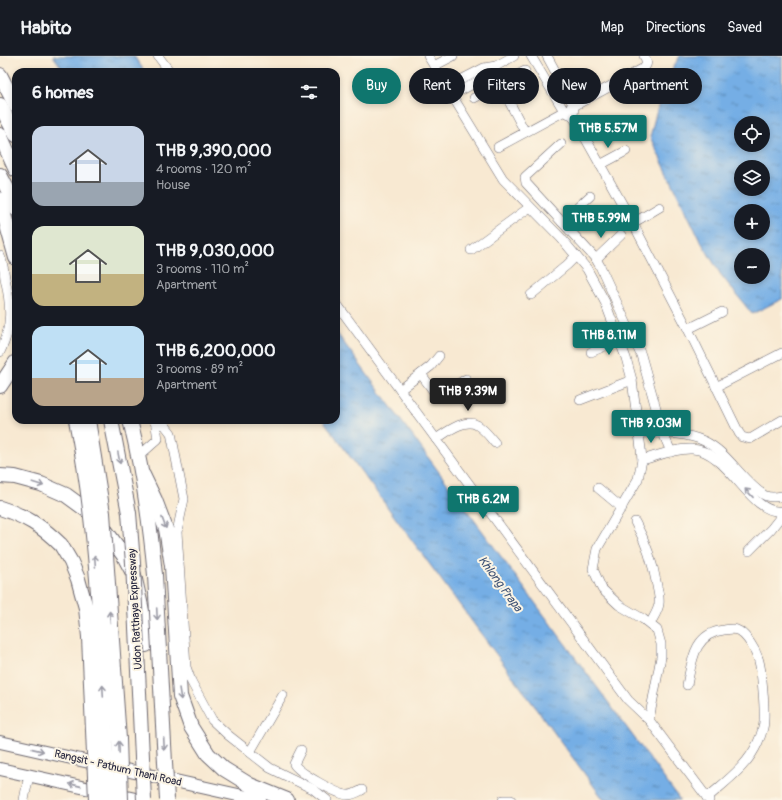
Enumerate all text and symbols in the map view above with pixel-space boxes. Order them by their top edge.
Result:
text: Habito [20,16,71,40]
text: Map [601,19,624,36]
text: Directions [646,19,705,36]
text: Saved [727,19,762,36]
chip: Buy [352,68,401,104]
chip: Rent [409,68,465,104]
chip: Filters [473,68,539,104]
chip: New [547,68,601,104]
chip: Apartment [609,68,702,104]
icon: filters [298,81,320,103]
text: 6 homes [32,82,93,103]
pin: THB 5.57M [562,115,654,149]
map controls [734,116,770,284]
button: locate [734,116,770,152]
text: THB 5.57M [579,120,637,136]
text: THB 9,390,000 [156,140,272,161]
icon: home [64,142,112,190]
button: layers [734,160,770,196]
text: 4 rooms · 120 m² [156,161,251,177]
text: House [156,177,190,193]
button: + [734,204,770,240]
pin: THB 5.99M [555,205,647,239]
text: THB 5.99M [572,210,630,226]
text: THB 9,030,000 [156,240,274,261]
icon: home [64,242,112,290]
button: − [734,248,770,284]
text: 3 rooms · 110 m² [156,261,249,277]
text: Apartment [156,277,217,293]
pin: THB 8.11M [563,322,655,356]
text: THB 8.11M [582,327,636,343]
text: THB 6,200,000 [156,340,276,361]
icon: home [64,342,112,390]
text: 3 rooms · 89 m² [156,361,243,377]
text: Apartment [156,377,217,393]
pin: THB 9.39M [422,378,514,412]
text: THB 9.39M [439,383,497,399]
pin: THB 9.03M [605,410,697,444]
text: THB 9.03M [621,415,681,431]
one-way arrow [115,451,123,464]
one-way arrow [31,481,44,488]
pin: THB 6.2M [442,486,524,520]
one-way arrow [745,488,754,498]
text: THB 6.2M [457,491,509,507]
one-way arrow [160,517,168,529]
street label: Udon Ratthaya Expressway [125,548,145,670]
water label: Khlong Prapa [475,553,526,616]
one-way arrow [92,555,99,568]
one-way arrow [153,607,161,620]
one-way arrow [107,611,114,624]
one-way arrow [99,685,106,698]
one-way arrow [176,687,184,700]
one-way arrow [161,737,168,750]
one-way arrow [115,741,123,754]
one-way arrow [31,747,44,755]
street label: Rangsit - Pathum Thani Road [53,747,183,789]
one-way arrow [69,781,82,789]

